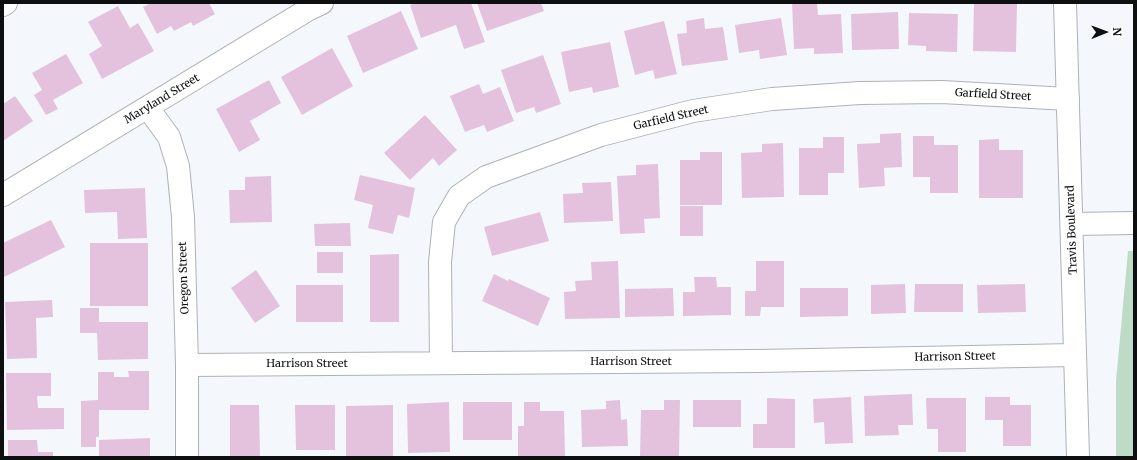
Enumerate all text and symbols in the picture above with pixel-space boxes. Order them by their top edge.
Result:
north arrow [1085,12,1125,52]
text: N [1110,27,1124,36]
street label: Maryland Street [122,71,202,127]
street label: Garfield Street [954,86,1032,104]
street label: Garfield Street [632,103,710,133]
street label: Travis Boulevard [1064,185,1080,275]
street label: Oregon Street [176,241,192,315]
street label: Harrison Street [914,350,996,364]
street label: Harrison Street [590,355,672,369]
street label: Harrison Street [266,357,348,371]

